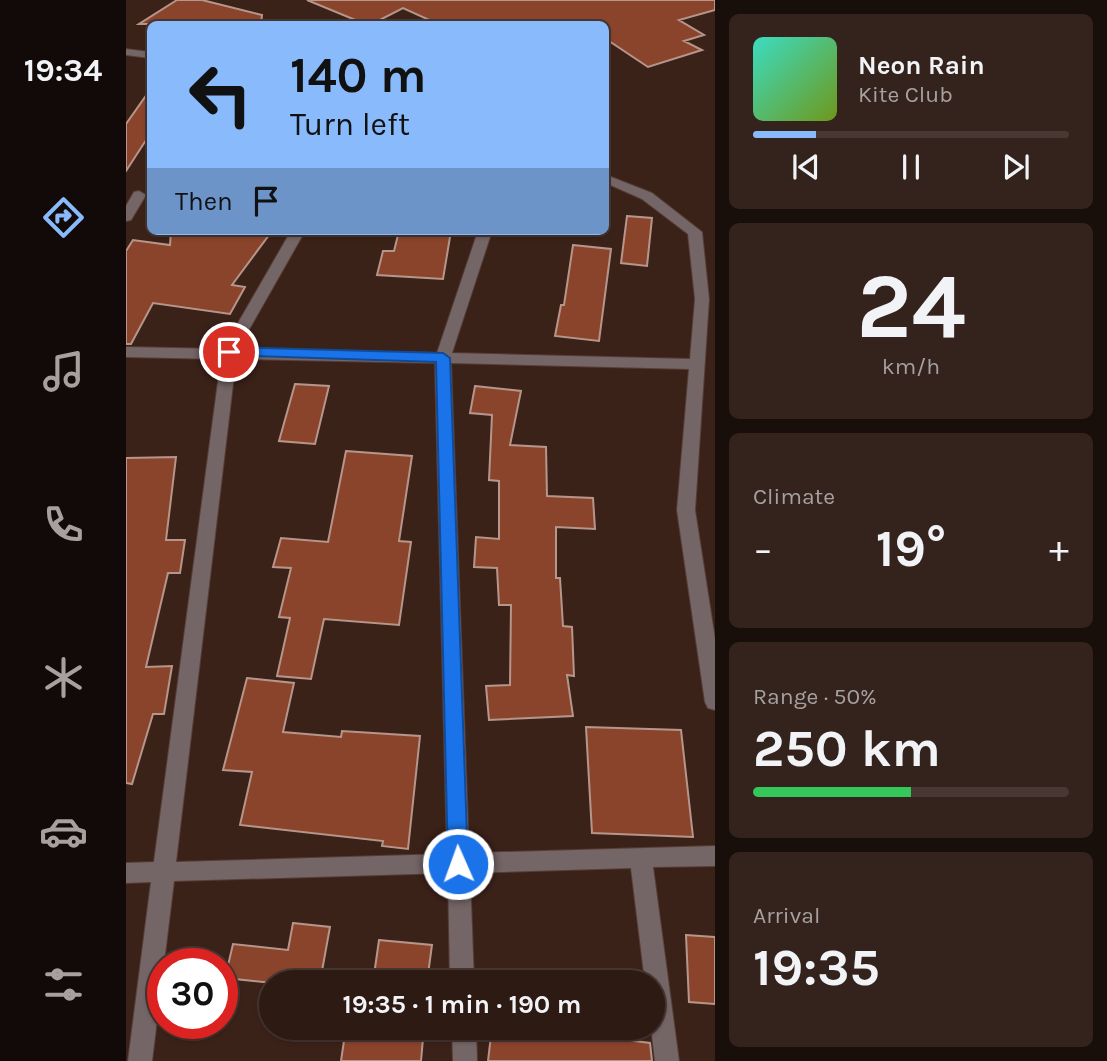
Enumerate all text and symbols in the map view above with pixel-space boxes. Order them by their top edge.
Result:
text: 140 m [290,47,427,104]
icon: left [175,49,266,140]
text: Neon Rain [858,50,985,81]
text: 19:34 [24,52,102,89]
text: Kite Club [858,81,953,108]
text: Turn left [290,106,410,143]
icon: previous [787,148,825,186]
icon: pause [892,148,930,186]
icon: next [997,148,1035,186]
icon: arrive [247,182,285,220]
text: Then [175,186,233,217]
icon: directions [39,193,88,242]
text: 24 [856,254,966,360]
pin [199,322,259,382]
icon: arrive [210,333,248,371]
icon: music [39,347,88,396]
text: km/h [882,353,940,380]
text: Climate [753,483,835,510]
icon: phone [39,500,88,549]
text: 19° [876,518,946,579]
text: − [753,527,773,572]
text: + [1049,527,1069,572]
icon: climate [39,653,88,702]
text: Range · 50% [753,683,877,710]
text: 250 km [753,718,941,779]
icon: car [39,807,88,856]
position arrow [421,827,495,901]
text: Arrival [753,902,820,929]
text: 19:35 [753,937,880,998]
speed limit sign: 30 [147,948,238,1039]
icon: filters [39,960,88,1009]
text: 19:35 · 1 min · 190 m [342,989,582,1020]

